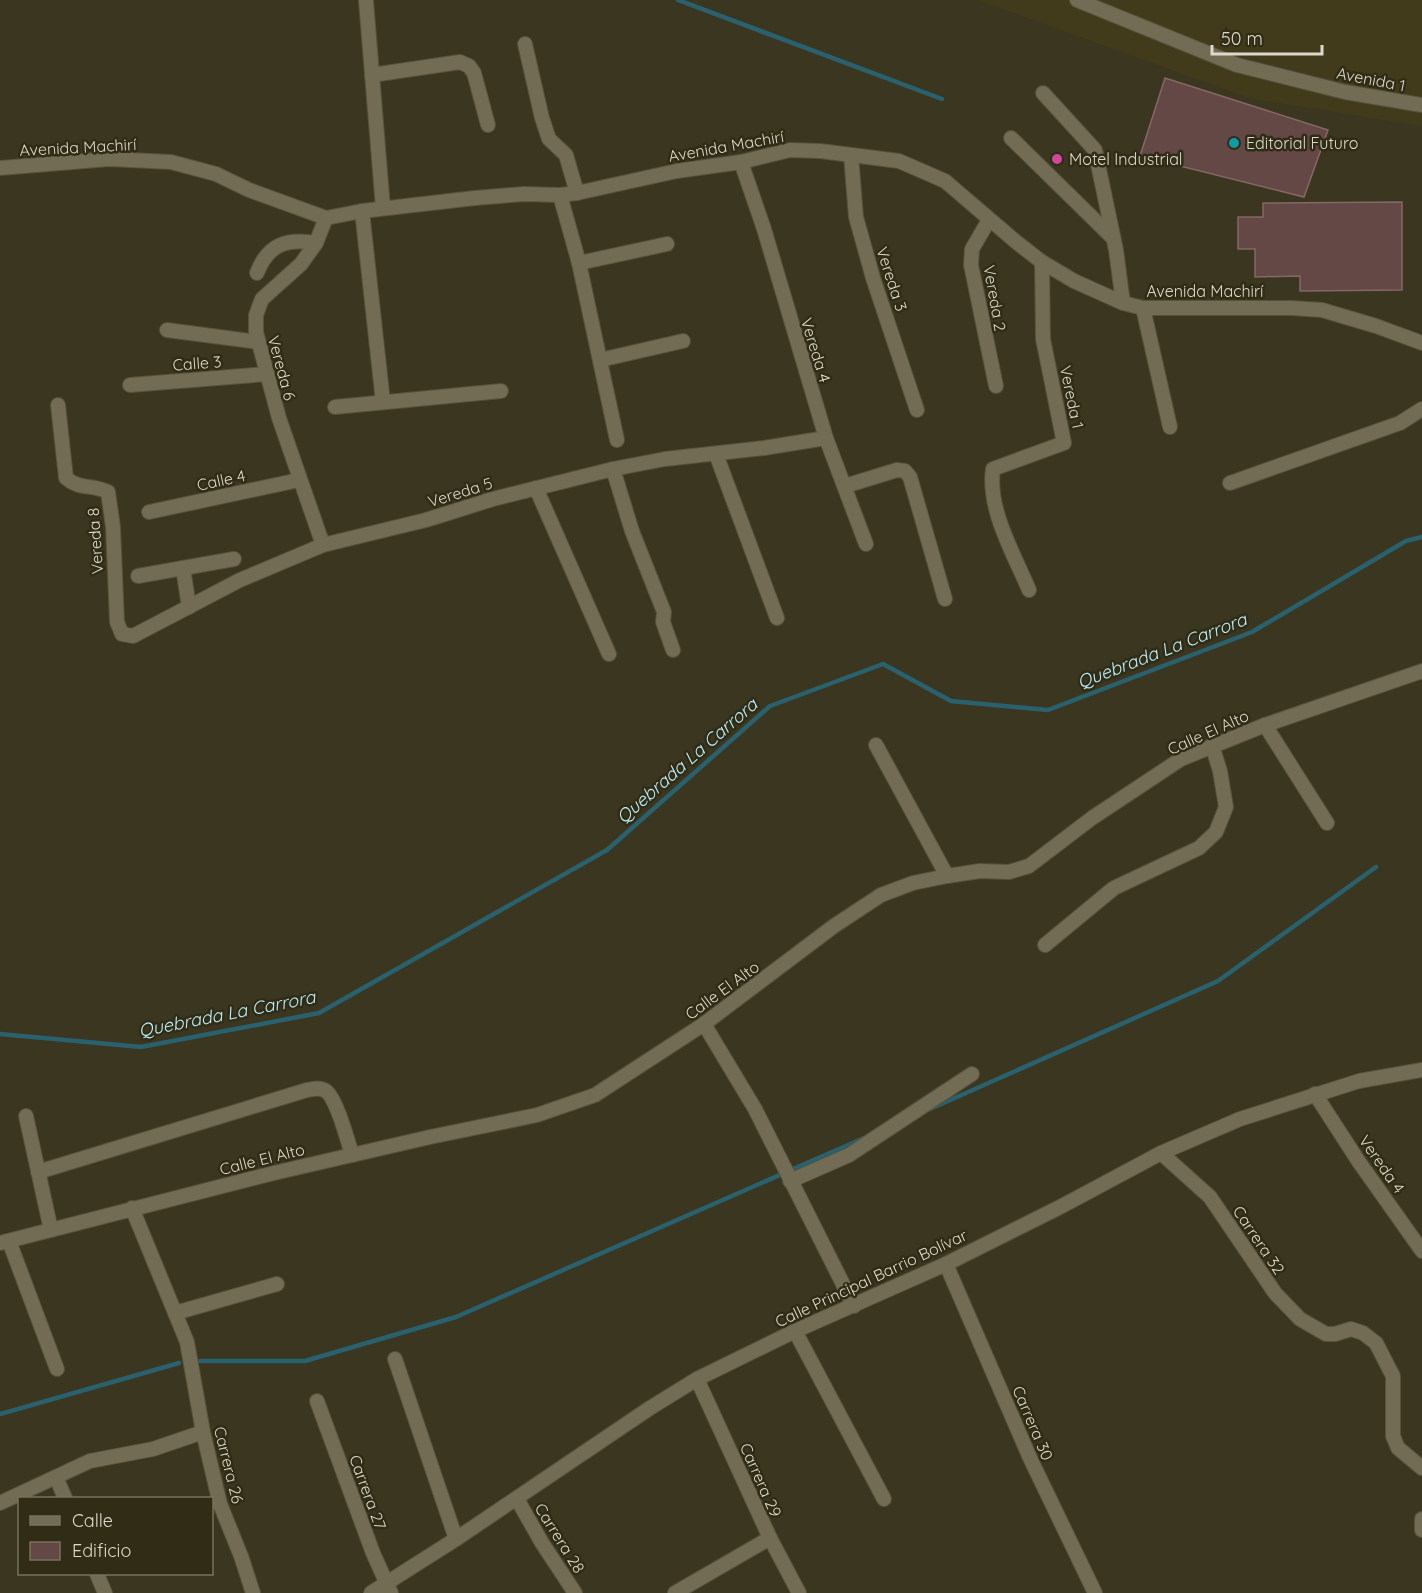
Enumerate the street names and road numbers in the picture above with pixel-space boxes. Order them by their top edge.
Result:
street label: Avenida 1 [1335,63,1407,95]
street label: Avenida Machirí [667,126,786,166]
street label: Avenida Machirí [19,134,138,160]
street label: Vereda 3 [872,244,912,314]
street label: Vereda 2 [979,263,1011,333]
street label: Avenida Machirí [1146,281,1264,301]
street label: Vereda 4 [797,315,835,385]
street label: Vereda 6 [264,333,300,403]
street label: Calle 3 [172,351,222,375]
street label: Vereda 1 [1056,364,1088,430]
street label: Calle 4 [195,465,247,495]
street label: Vereda 5 [425,473,495,511]
street label: Vereda 8 [83,507,107,575]
street label: Calle El Alto [1164,705,1252,759]
street label: Calle El Alto [681,956,763,1024]
street label: Vereda 4 [1355,1131,1409,1197]
street label: Calle El Alto [217,1139,307,1179]
street label: Carrera 32 [1229,1202,1289,1278]
street label: Calle Principal Barrio Bolívar [772,1225,970,1331]
street label: Carrera 30 [1008,1383,1058,1463]
street label: Carrera 26 [210,1424,248,1506]
street label: Carrera 29 [736,1440,786,1520]
street label: Carrera 27 [345,1452,391,1532]
street label: Carrera 28 [531,1499,589,1577]

